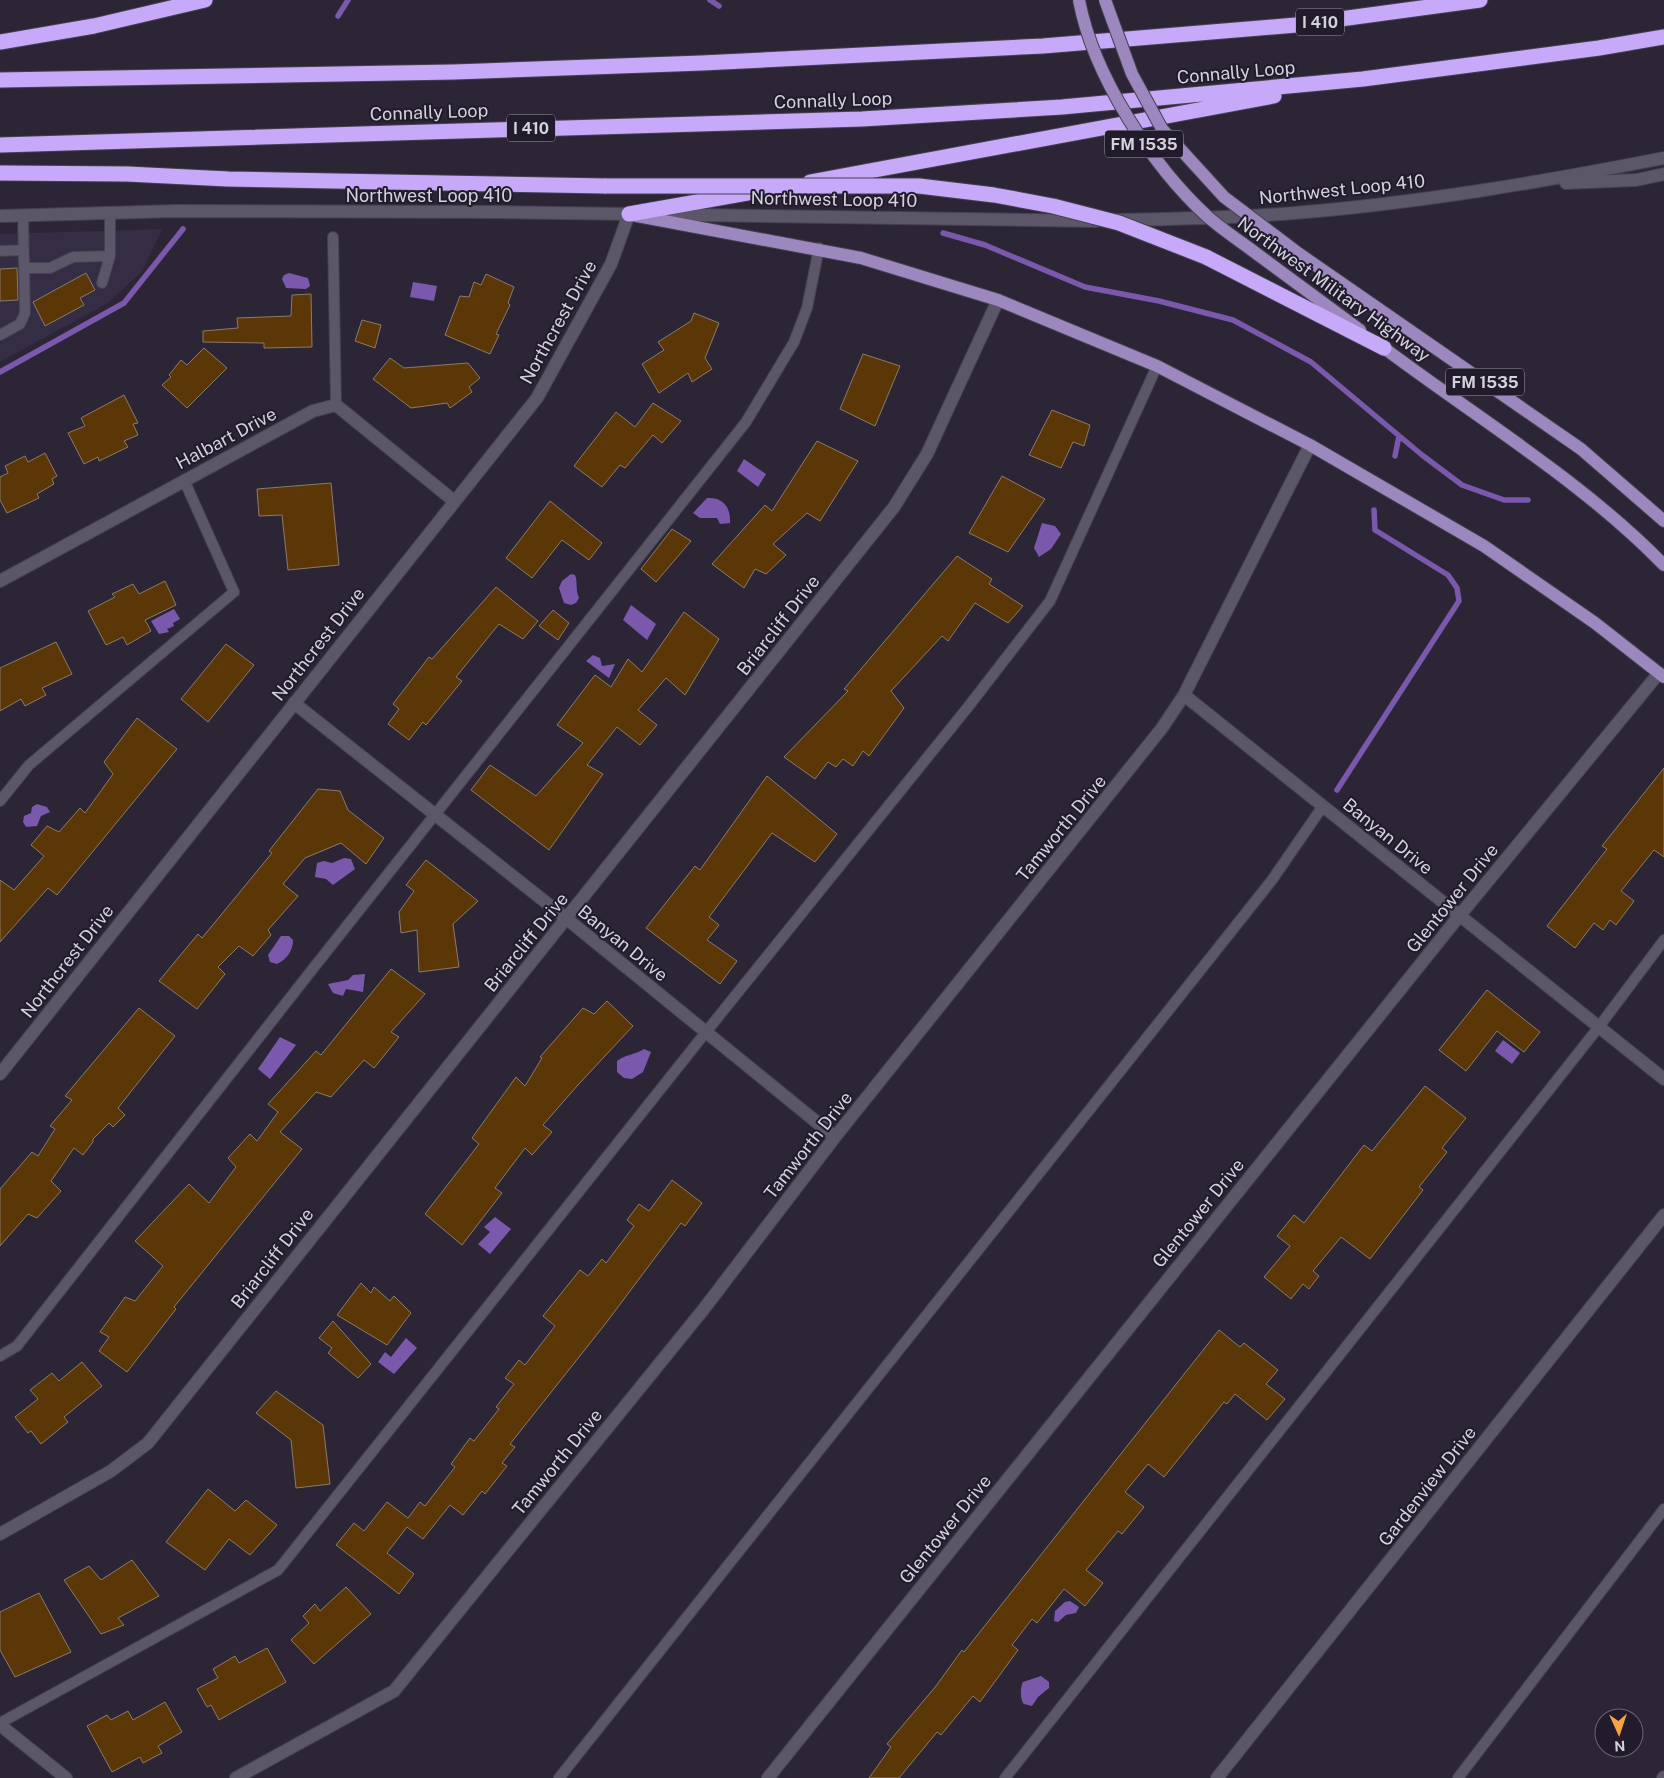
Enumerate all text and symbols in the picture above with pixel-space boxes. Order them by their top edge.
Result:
road number: I 410 [1296,8,1344,36]
street label: Connally Loop [1176,56,1296,88]
street label: Connally Loop [773,87,893,113]
street label: Connally Loop [369,99,489,125]
road number: I 410 [507,115,555,142]
road number: FM 1535 [1105,130,1183,158]
street label: Northwest Loop 410 [1258,170,1426,208]
street label: Northwest Loop 410 [346,185,512,206]
street label: Northwest Loop 410 [750,187,918,211]
street label: Northwest Military Highway [1234,212,1435,366]
street label: Northcrest Drive [515,257,601,387]
road number: FM 1535 [1446,368,1524,396]
street label: Halbart Drive [172,403,280,473]
street label: Briarcliff Drive [732,571,824,679]
street label: Northcrest Drive [267,583,369,705]
street label: Tamworth Drive [1012,771,1110,885]
street label: Banyan Drive [1339,793,1437,879]
street label: Glentower Drive [1402,839,1502,957]
street label: Briarcliff Drive [480,888,572,996]
street label: Northcrest Drive [16,900,118,1022]
street label: Banyan Drive [574,900,672,986]
street label: Tamworth Drive [760,1087,856,1203]
street label: Glentower Drive [1148,1154,1248,1272]
street label: Briarcliff Drive [226,1204,318,1312]
street label: Tamworth Drive [508,1405,606,1519]
street label: Gardenview Drive [1374,1422,1480,1550]
street label: Glentower Drive [895,1470,995,1588]
north arrow [1594,1708,1644,1758]
text: N [1614,1738,1626,1754]

